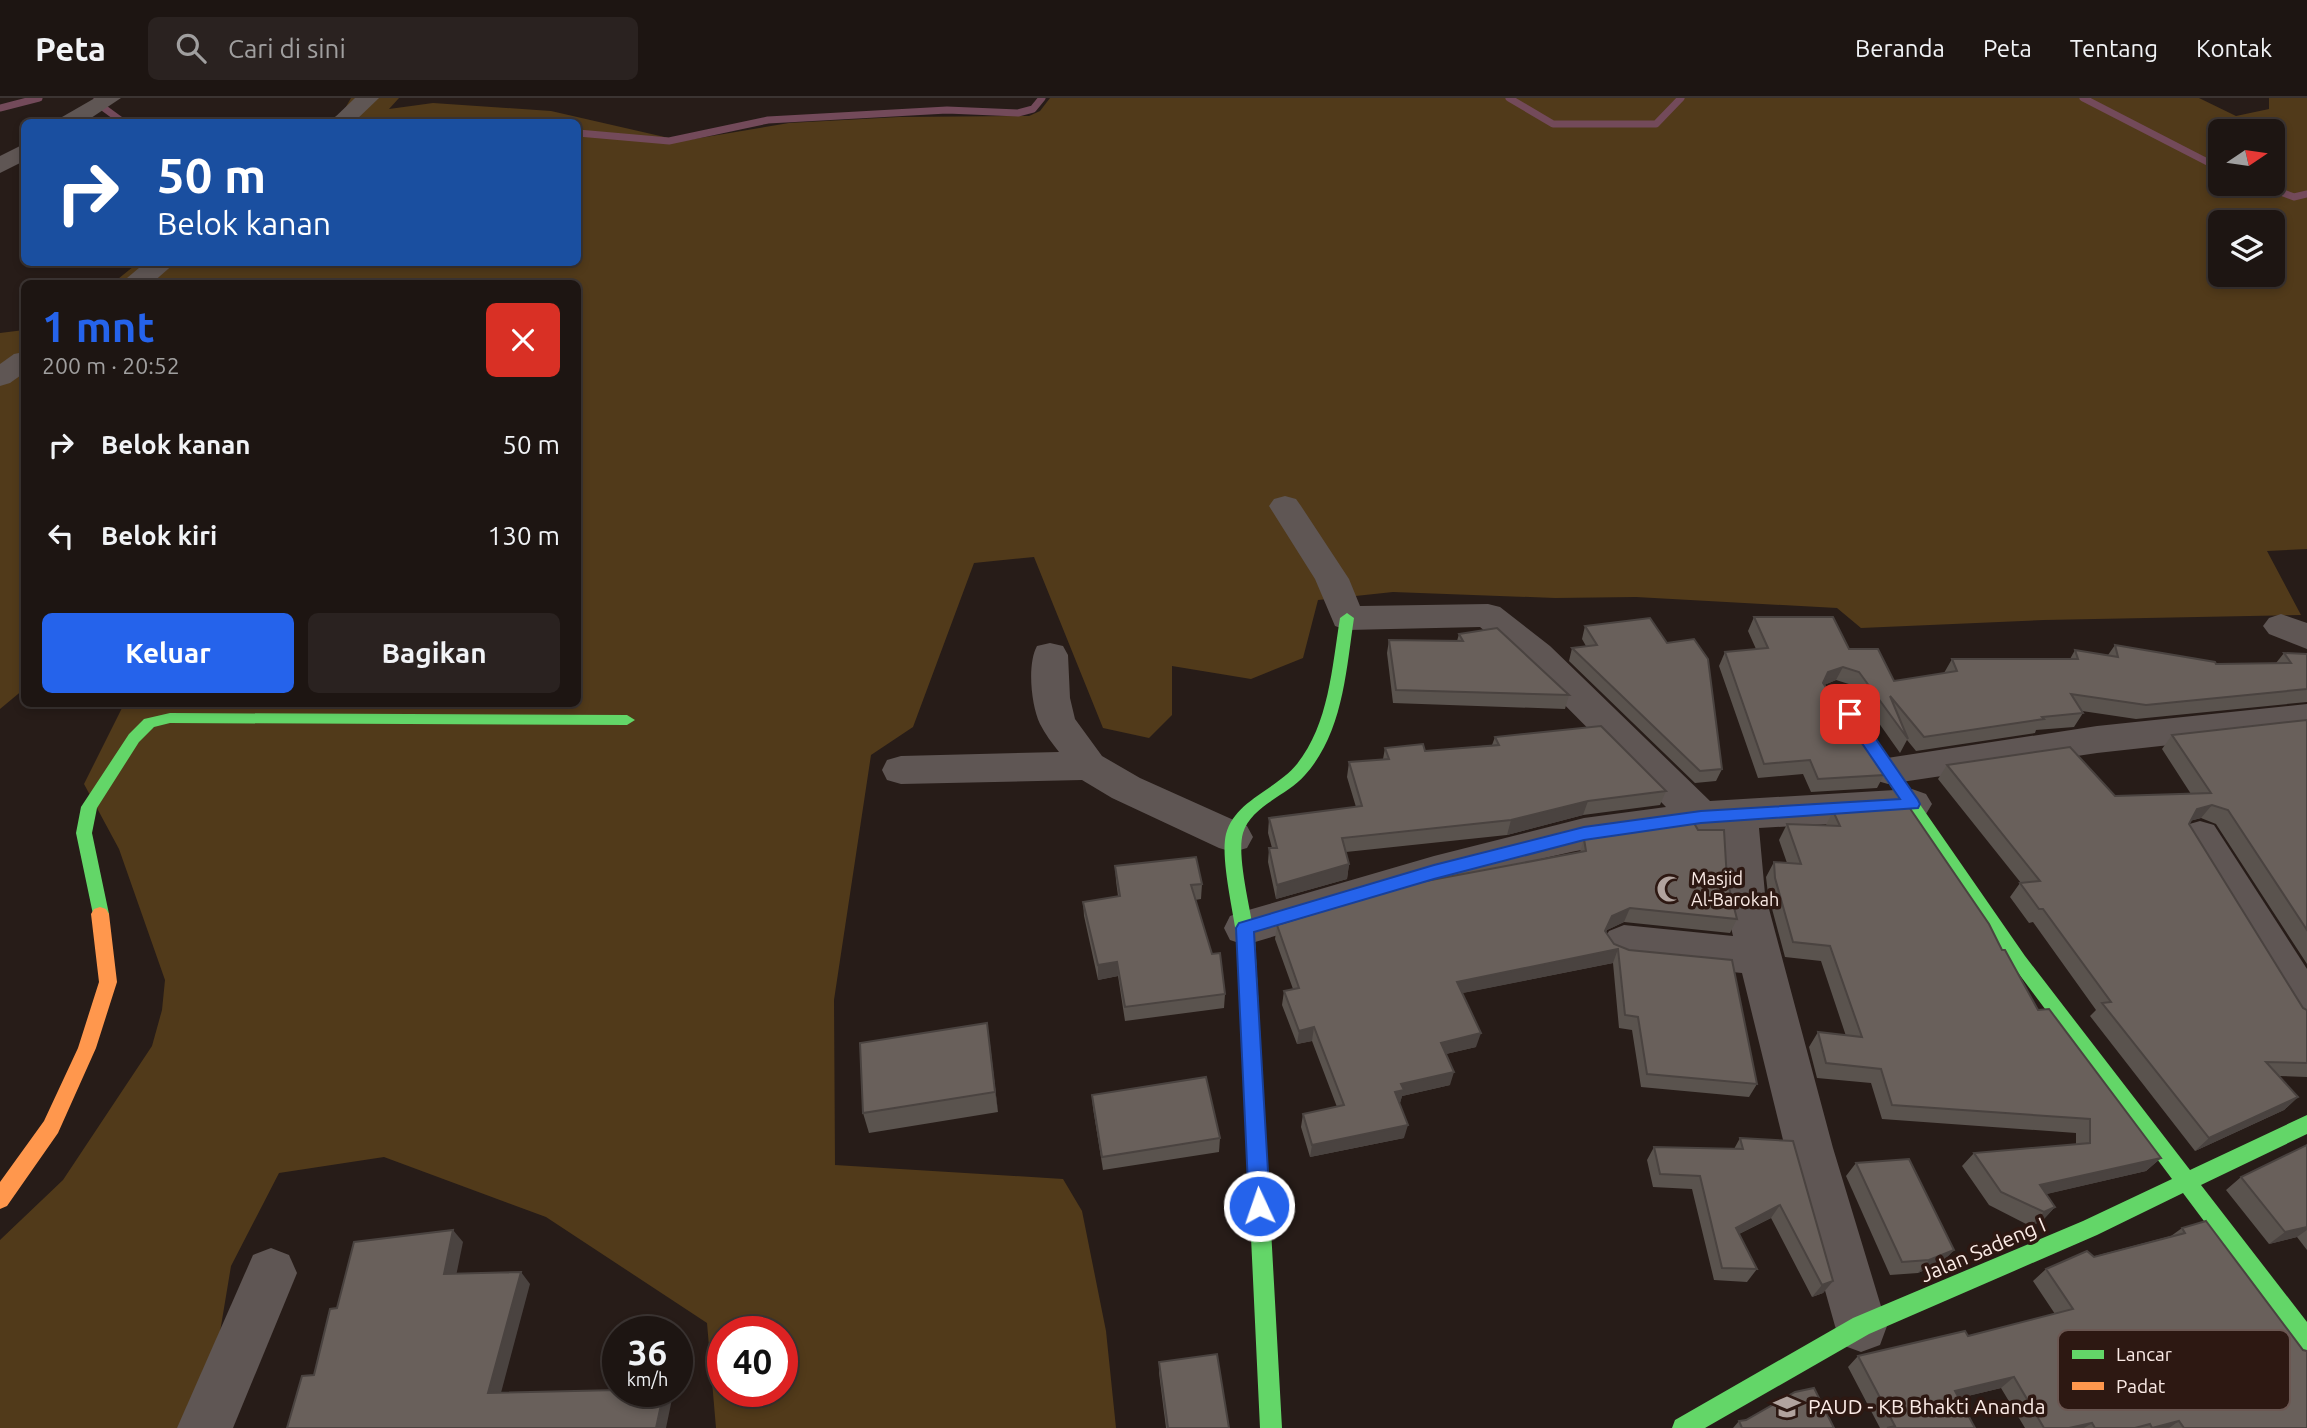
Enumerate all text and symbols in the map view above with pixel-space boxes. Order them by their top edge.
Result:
search box [148,17,638,80]
icon: search [172,29,210,67]
text: Peta [35,30,106,67]
text: Cari di sini [228,34,346,63]
text: Beranda [1855,35,1945,62]
text: Peta [1983,35,2032,62]
text: Tentang [2070,35,2158,62]
text: Kontak [2196,35,2272,62]
north arrow [2208,119,2286,196]
map controls [2208,119,2285,287]
icon: right [42,147,133,238]
text: 50 m [157,147,266,202]
text: Belok kanan [157,205,331,241]
button: layers [2208,210,2285,287]
text: 1 mnt [42,303,155,350]
button: close [486,303,560,377]
text: 200 m · 20:52 [42,353,180,378]
icon: right [42,426,80,464]
text: Belok kanan [101,430,251,459]
text: 50 m [502,430,560,459]
icon: left [42,517,80,555]
text: Belok kiri [101,521,217,550]
text: 130 m [488,521,560,550]
button: Keluar [42,613,294,693]
button: Bagikan [308,613,560,693]
pin [1820,684,1880,744]
icon: arrive [1831,695,1869,733]
place label: Masjid Al-Barokah [1691,868,1779,909]
mosque icon: Masjid Al-Barokah [1655,874,1685,904]
position arrow [1222,1169,1296,1243]
street label: Jalan Sadeng I [1916,1212,2049,1286]
speed limit sign: 40 [707,1316,798,1407]
legend [2058,1330,2290,1410]
text: 36 [628,1332,667,1372]
text: Lancar [2116,1343,2172,1365]
text: km/h [627,1369,668,1389]
text: Padat [2116,1375,2166,1397]
school or university icon: PAUD - KB Bhakti Ananda [1772,1392,1802,1422]
place label: PAUD - KB Bhakti Ananda [1808,1394,2045,1418]

